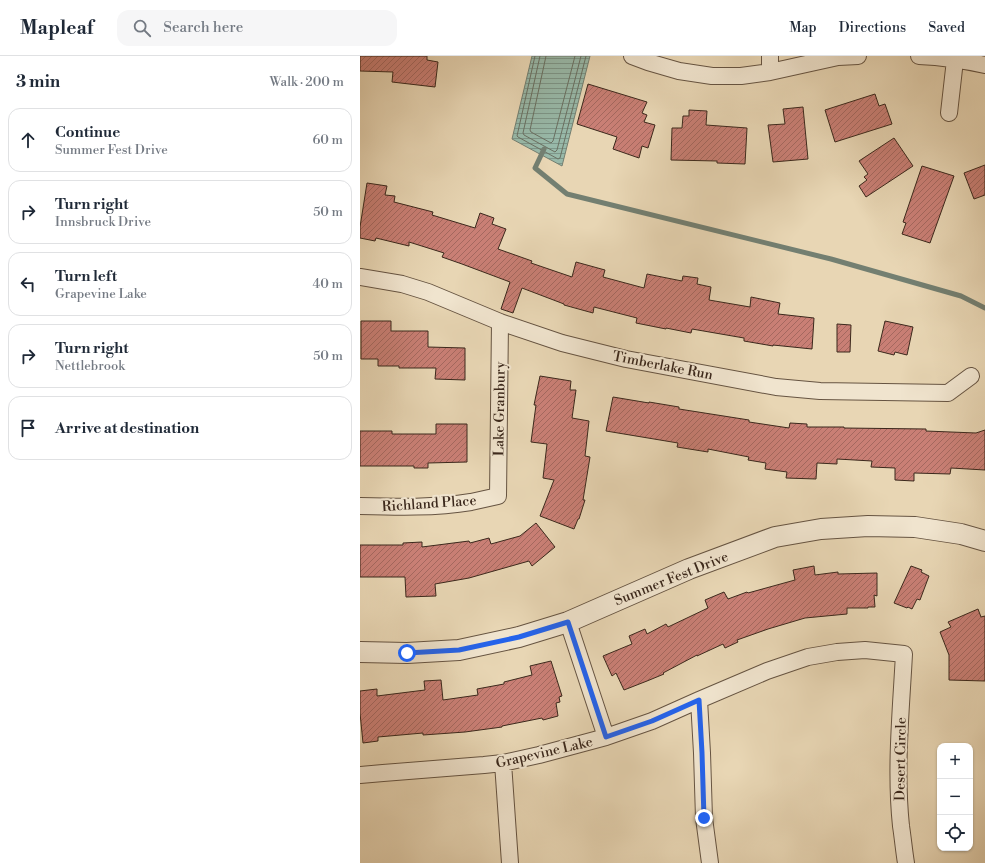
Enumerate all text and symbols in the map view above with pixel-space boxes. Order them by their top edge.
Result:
search box [117,10,397,46]
text: Mapleaf [20,16,93,40]
icon: search [131,17,153,39]
text: Search here [163,18,243,37]
text: Map [789,19,817,37]
text: Directions [839,19,906,37]
text: Saved [928,19,965,37]
text: 3 min [16,71,60,93]
text: Walk · 200 m [270,74,344,90]
text: Continue [55,123,120,142]
icon: ahead [17,129,39,151]
text: 60 m [312,132,343,148]
text: Summer Fest Drive [55,142,168,158]
text: Turn right [55,195,129,214]
icon: right [17,201,39,223]
text: 50 m [313,204,343,220]
text: Innsbruck Drive [55,214,151,230]
text: Turn left [55,267,117,286]
icon: left [17,273,39,295]
text: 40 m [313,276,343,292]
text: Grapevine Lake [55,286,147,302]
text: Turn right [55,339,129,358]
icon: right [17,345,39,367]
street label: Timberlake Run [611,347,715,385]
text: 50 m [313,348,343,364]
text: Nettlebrook [55,358,125,374]
street label: Lake Granbury [490,361,510,456]
icon: arrive [17,417,39,439]
text: Arrive at destination [55,419,199,438]
street label: Richland Place [381,492,477,516]
street label: Summer Fest Drive [612,548,731,610]
route start [398,644,416,662]
street label: Desert Circle [891,717,911,801]
street label: Grapevine Lake [494,733,594,773]
map controls [937,743,973,851]
button: + [937,743,973,779]
button: − [937,779,973,815]
route end [695,809,713,827]
button: locate [937,815,973,851]

